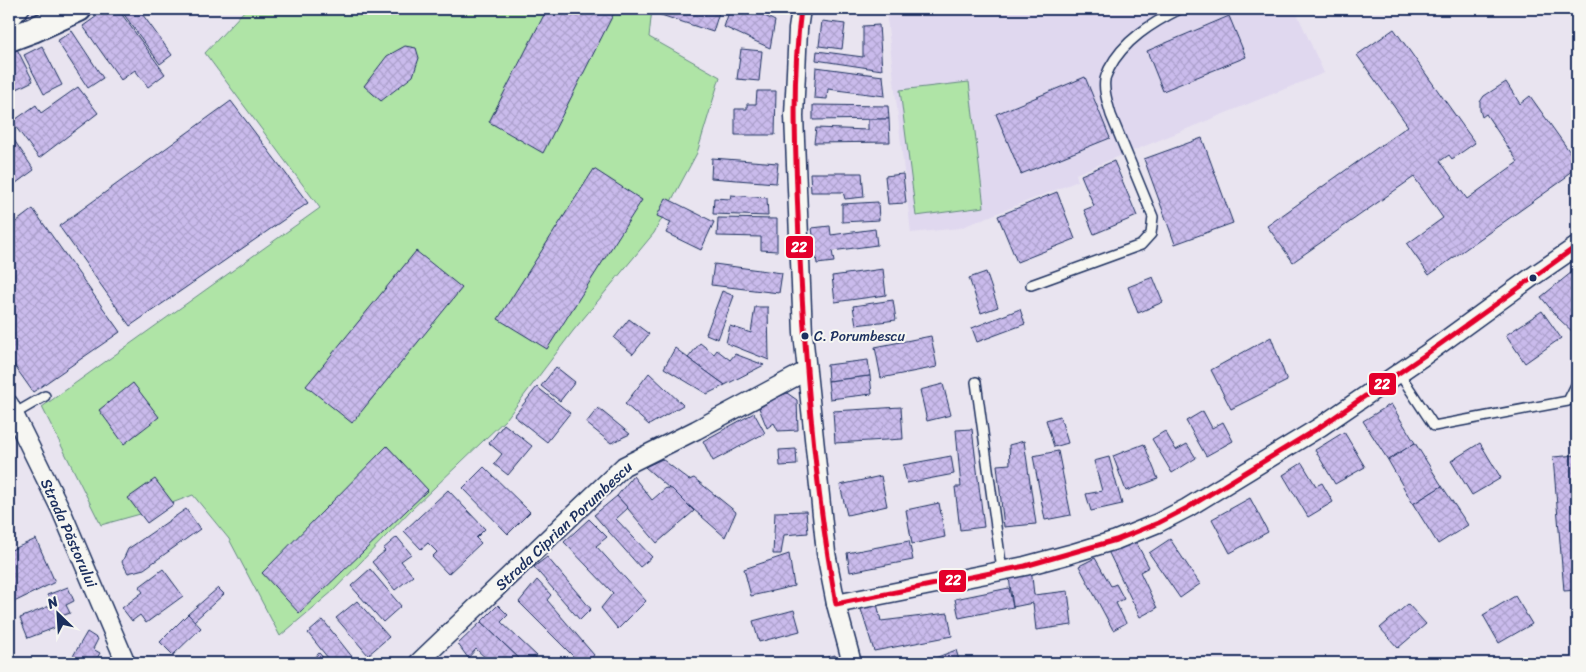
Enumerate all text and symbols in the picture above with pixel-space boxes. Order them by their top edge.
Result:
line badge: 22 [785,235,814,259]
text: 22 [790,235,808,260]
unlabelled marker [1528,273,1538,283]
place label: C. Porumbescu [814,324,906,349]
marker: C. Porumbescu [800,331,810,341]
line badge: 22 [1368,372,1397,396]
text: 22 [1373,372,1391,397]
street label: Strada Ciprian Porumbescu [489,455,639,597]
street label: Strada Păstorului [33,474,105,593]
text: 22 [944,568,962,593]
line badge: 22 [938,569,967,593]
text: N [42,589,63,616]
north arrow [32,590,82,640]

